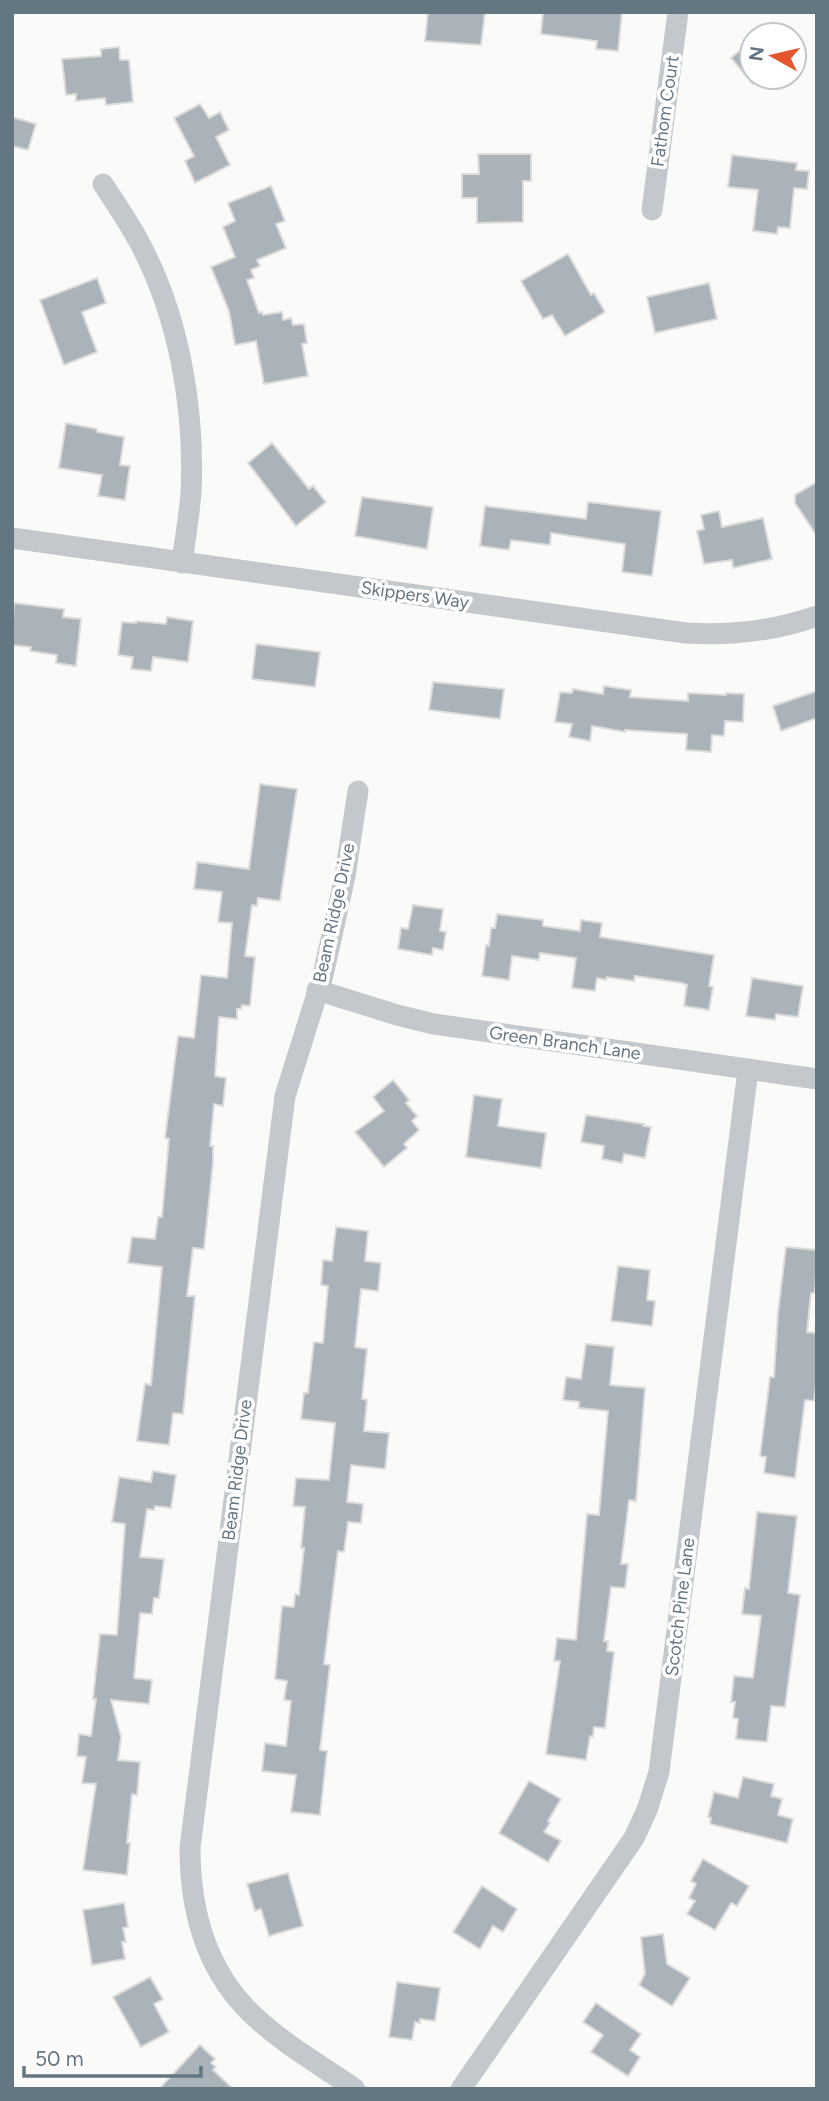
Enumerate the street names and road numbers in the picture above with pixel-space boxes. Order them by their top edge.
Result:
street label: Fathom Court [646,54,684,168]
street label: Skippers Way [359,577,471,614]
street label: Beam Ridge Drive [308,841,360,985]
street label: Green Branch Lane [488,1021,642,1065]
street label: Beam Ridge Drive [217,1398,257,1542]
street label: Scotch Pine Lane [661,1536,699,1678]

